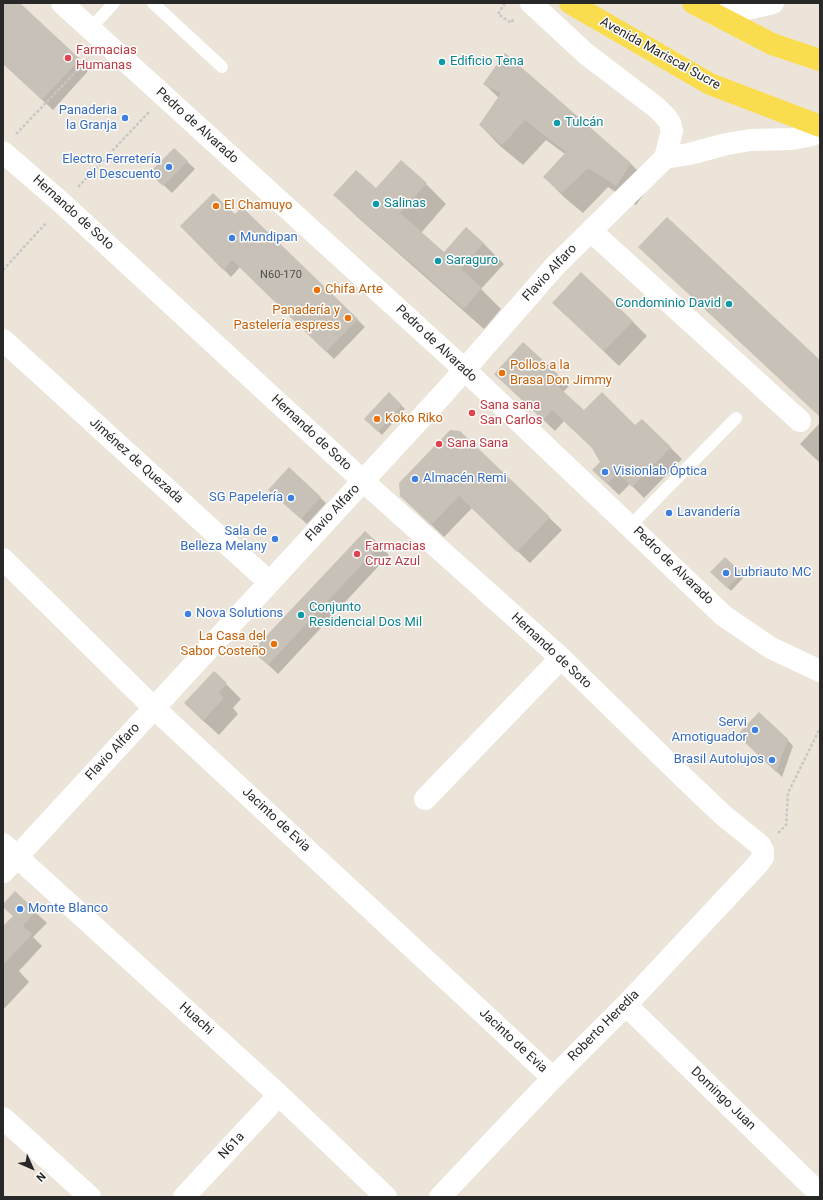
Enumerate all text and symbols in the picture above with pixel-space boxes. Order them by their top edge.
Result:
street label: Avenida Mariscal Sucre [597,14,723,94]
place label: Farmacias Humanas [76,43,137,74]
marker: Farmacias Humanas [63,53,73,63]
place label: Edificio Tena [450,54,524,70]
marker: Edificio Tena [437,57,447,67]
street label: Pedro de Alvarado [153,85,241,167]
place label: Panaderia la Granja [59,103,117,134]
marker: Panaderia la Granja [120,113,130,123]
place label: Tulcán [565,115,604,131]
marker: Tulcán [552,118,562,128]
place label: Electro Ferretería el Descuento [62,152,161,183]
marker: Electro Ferretería el Descuento [164,162,174,172]
street label: Hernando de Soto [29,172,117,254]
place label: Salinas [384,196,426,212]
place label: El Chamuyo [224,198,293,214]
marker: Salinas [371,199,381,209]
marker: El Chamuyo [211,201,221,211]
place label: Mundipan [240,230,298,246]
marker: Mundipan [227,233,237,243]
street label: Flavio Alfaro [520,241,580,305]
place label: Saraguro [446,253,498,269]
marker: Saraguro [433,256,443,266]
house number: N60-170 [260,268,302,282]
place label: Chifa Arte [325,282,383,298]
marker: Chifa Arte [312,285,322,295]
place label: Condominio David [615,296,721,312]
marker: Condominio David [724,299,734,309]
street label: Pedro de Alvarado [392,302,480,386]
place label: Panadería y Pastelería espress [233,303,340,334]
marker: Panadería y Pastelería espress [343,313,353,323]
place label: Pollos a la Brasa Don Jimmy [510,358,612,389]
marker: Pollos a la Brasa Don Jimmy [497,368,507,378]
street label: Hernando de Soto [268,392,354,474]
place label: Sana sana San Carlos [480,398,542,429]
marker: Sana sana San Carlos [467,408,477,418]
place label: Koko Riko [385,411,443,427]
marker: Koko Riko [372,414,382,424]
street label: Jiménez de Quezada [86,415,186,507]
place label: Sana Sana [447,436,508,452]
marker: Sana Sana [434,439,444,449]
place label: Visionlab Óptica [613,464,707,480]
marker: Visionlab Óptica [600,467,610,477]
place label: Almacén Remi [423,471,507,487]
marker: Almacén Remi [410,474,420,484]
street label: Flavio Alfaro [303,481,363,545]
place label: SG Papelería [209,490,283,506]
marker: SG Papelería [286,493,296,503]
place label: Lavandería [677,505,740,521]
marker: Lavandería [664,508,674,518]
place label: Sala de Belleza Melany [180,524,267,555]
street label: Pedro de Alvarado [630,524,716,608]
marker: Sala de Belleza Melany [270,534,280,544]
place label: Farmacias Cruz Azul [365,539,426,570]
marker: Farmacias Cruz Azul [352,549,362,559]
place label: Lubriauto MC [734,565,812,581]
marker: Lubriauto MC [721,568,731,578]
place label: Conjunto Residencial Dos Mil [309,600,422,631]
place label: Nova Solutions [196,606,283,622]
marker: Nova Solutions [183,609,193,619]
marker: Conjunto Residencial Dos Mil [296,610,306,620]
street label: Hernando de Soto [508,610,594,692]
place label: La Casa del Sabor Costeño [181,629,266,660]
marker: La Casa del Sabor Costeño [269,639,279,649]
place label: Servi Amotiguador [672,715,747,746]
street label: Flavio Alfaro [83,720,143,784]
marker: Servi Amotiguador [750,725,760,735]
place label: Brasil Autolujos [674,752,764,768]
marker: Brasil Autolujos [767,755,777,765]
street label: Jacinto de Evia [239,785,313,855]
place label: Monte Blanco [28,901,108,917]
marker: Monte Blanco [15,904,25,914]
street label: Roberto Heredia [565,987,643,1065]
street label: Huachi [176,1000,216,1038]
street label: Jacinto de Evia [476,1006,550,1076]
street label: Domingo Juan [687,1064,759,1134]
street label: N61a [216,1129,248,1163]
north arrow [12,1148,52,1188]
text: N [34,1169,48,1184]

